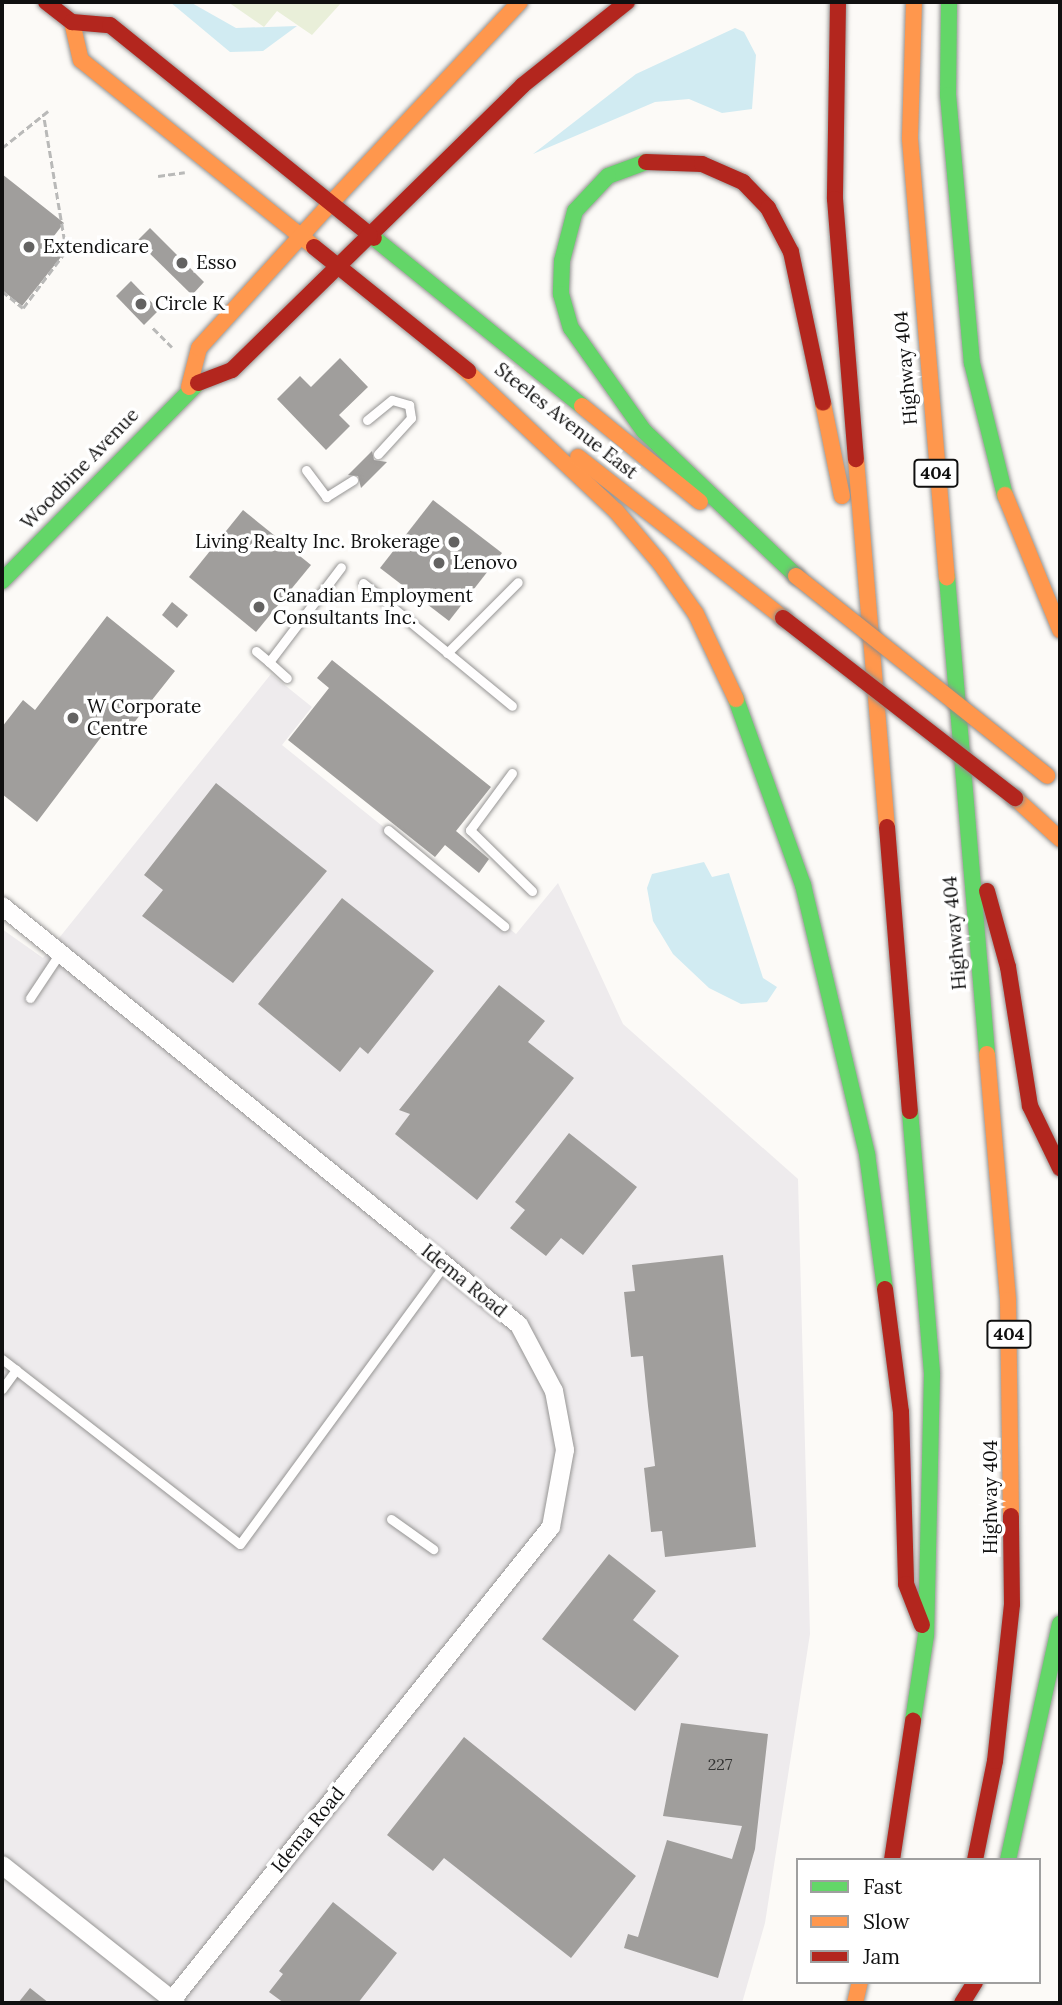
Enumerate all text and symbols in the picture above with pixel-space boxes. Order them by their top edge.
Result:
place label: Extendicare [43,236,149,258]
marker: Extendicare [21,239,37,255]
place label: Esso [196,252,237,274]
marker: Esso [174,255,190,271]
place label: Circle K [155,293,225,315]
marker: Circle K [133,296,149,312]
street label: Highway 404 [890,310,922,426]
street label: Steeles Avenue East [490,358,642,484]
street label: Woodbine Avenue [16,404,144,534]
road number: 404 [913,458,959,488]
place label: Living Realty Inc. Brokerage [195,531,440,553]
marker: Living Realty Inc. Brokerage [446,534,462,550]
place label: Lenovo [453,552,517,574]
marker: Lenovo [431,555,447,571]
place label: Canadian Employment Consultants Inc. [273,585,473,629]
marker: Canadian Employment Consultants Inc. [251,599,267,615]
place label: W Corporate Centre [87,696,201,740]
marker: W Corporate Centre [65,710,81,726]
street label: Highway 404 [939,875,971,991]
street label: Idema Road [417,1240,511,1322]
road number: 404 [986,1320,1032,1349]
street label: Highway 404 [980,1440,1002,1554]
house number: 227 [708,1754,732,1774]
street label: Idema Road [267,1783,349,1877]
legend [796,1858,1041,1984]
text: Fast [863,1873,902,1900]
text: Slow [863,1908,910,1935]
text: Jam [863,1943,900,1970]

